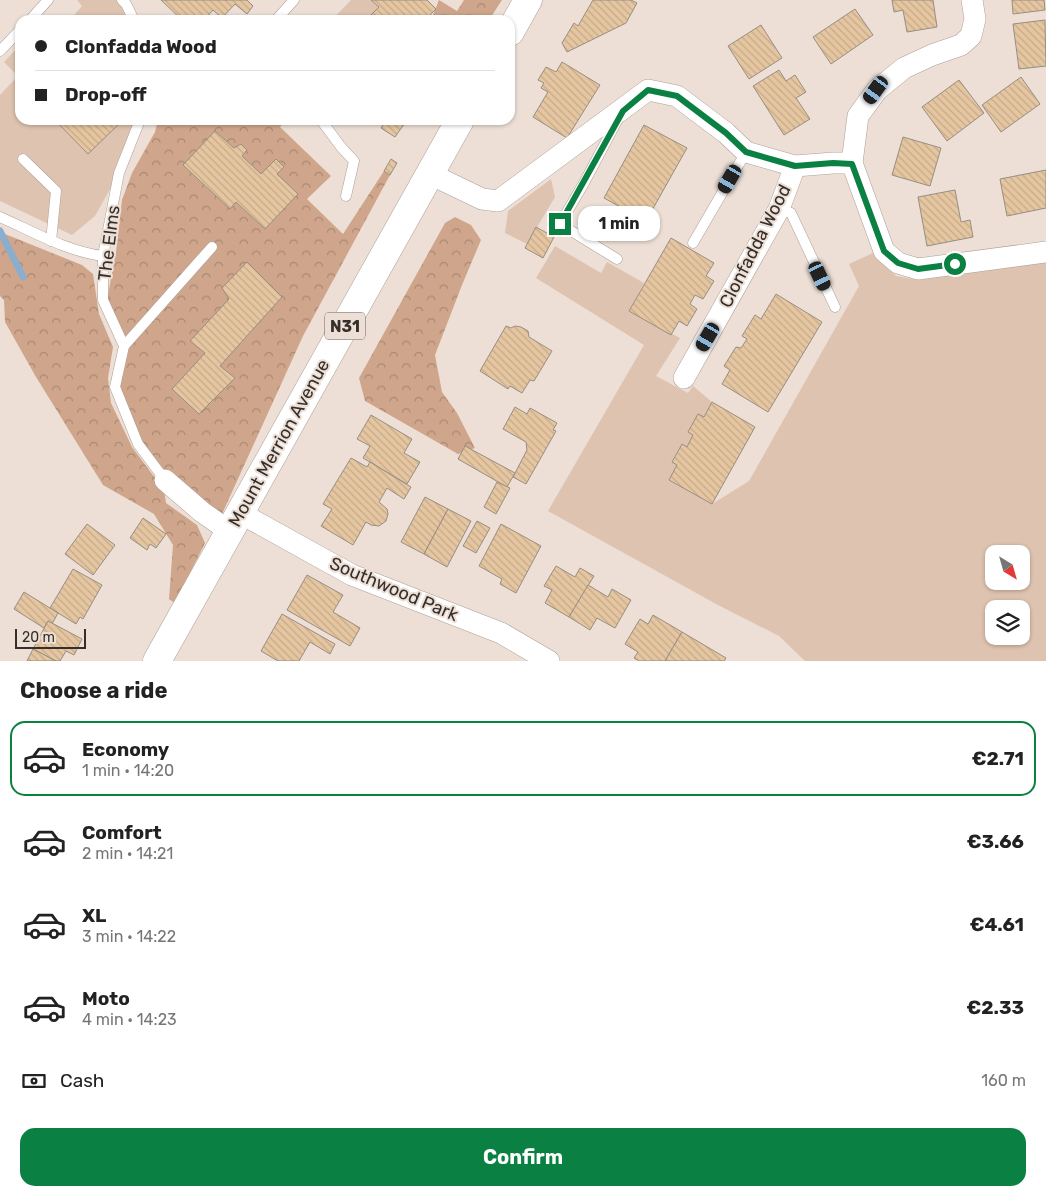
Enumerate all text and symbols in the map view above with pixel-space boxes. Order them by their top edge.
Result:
text: Clonfadda Wood [65,35,217,58]
car [861,73,890,107]
text: Drop-off [65,83,147,106]
car [716,162,743,196]
street label: Clonfadda Wood [715,181,795,311]
street label: The Elms [93,204,125,282]
callout: 1 min [578,206,660,242]
route end [549,213,571,235]
text: 1 min [599,214,639,233]
route start [944,253,966,275]
car [806,259,833,293]
road number: N31 [325,312,365,340]
car [694,320,721,354]
street label: Mount Merrion Avenue [224,355,334,531]
north arrow [985,545,1030,590]
map controls [985,545,1030,645]
street label: Southwood Park [326,552,462,626]
button: layers [985,600,1030,645]
scale bar [15,626,86,649]
text: 20 m [22,629,55,646]
text: Choose a ride [20,677,167,704]
icon: car [22,736,67,781]
text: Economy [82,738,169,761]
text: €2.71 [972,747,1024,770]
text: 1 min · 14:20 [82,761,174,780]
icon: car [22,819,67,864]
text: Comfort [82,821,162,844]
text: €3.66 [967,830,1024,853]
text: 2 min · 14:21 [82,844,173,863]
icon: car [22,902,67,947]
text: XL [82,904,106,927]
text: €4.61 [970,913,1024,936]
text: 3 min · 14:22 [82,927,176,946]
icon: car [22,985,67,1030]
text: Moto [82,987,130,1010]
text: €2.33 [966,996,1024,1019]
text: 4 min · 14:23 [82,1010,177,1029]
icon: cash [20,1067,48,1095]
text: Cash [60,1069,104,1092]
text: 160 m [981,1071,1026,1090]
button: Confirm [20,1128,1026,1186]

